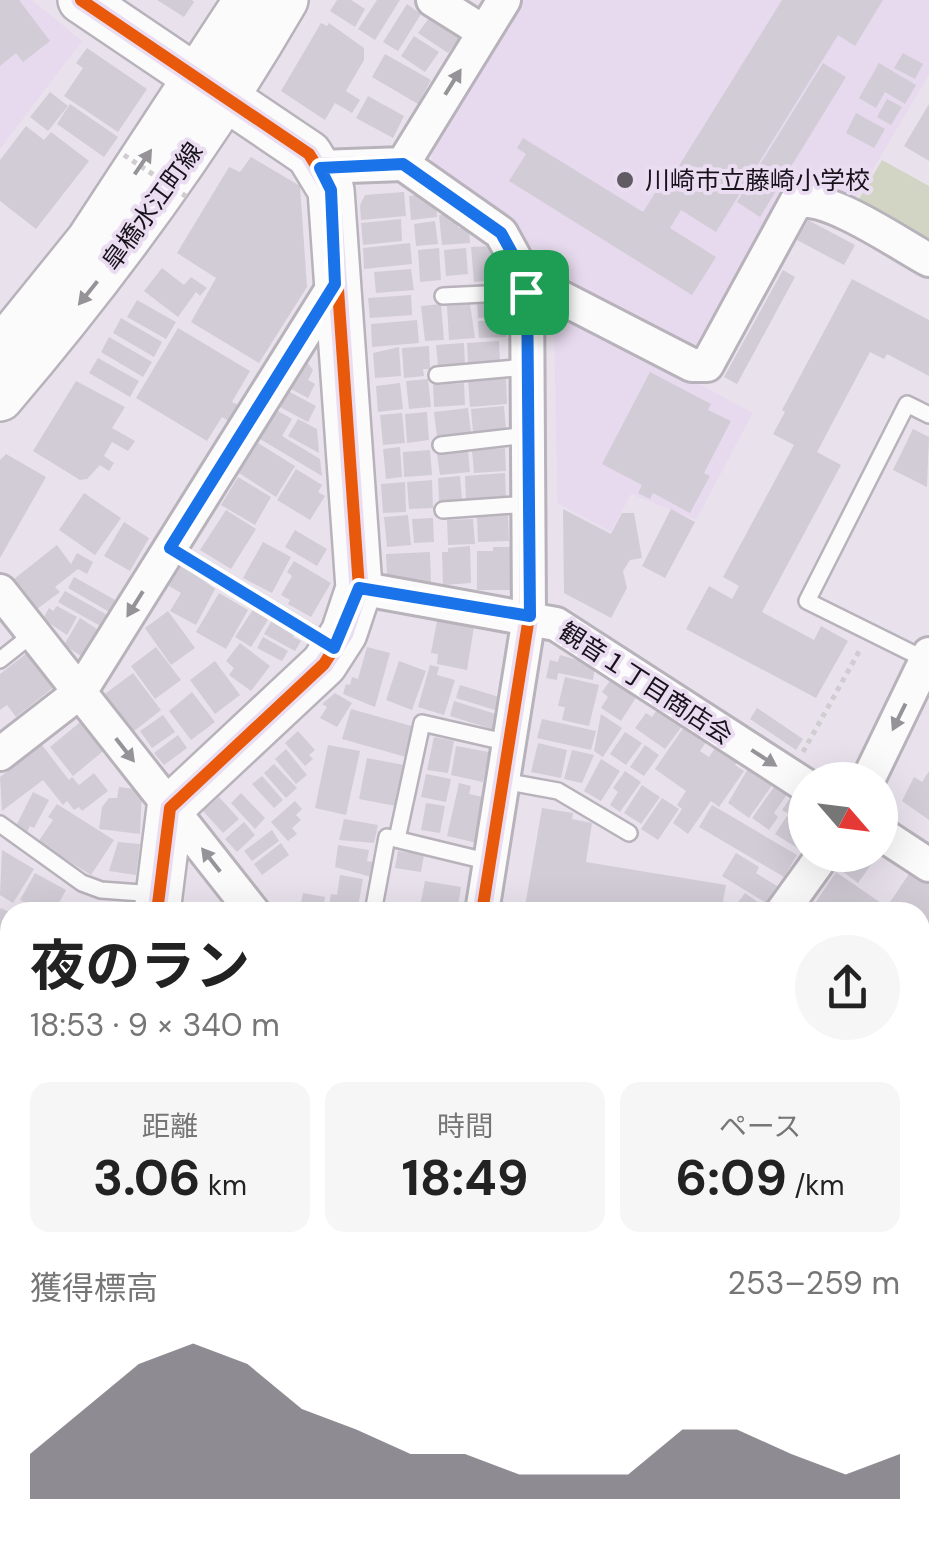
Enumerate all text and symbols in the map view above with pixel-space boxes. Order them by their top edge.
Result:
one-way arrow [444,68,462,96]
street label: 皐橋水江町線 [95,136,210,277]
one-way arrow [133,148,152,175]
place label: 川崎市立藤崎小学校 [645,164,870,197]
marker: 川崎市立藤崎小学校 [614,169,636,191]
pin [484,250,569,335]
icon: arrive [499,265,554,320]
one-way arrow [78,280,99,305]
one-way arrow [127,590,144,618]
street label: 観音１丁目商店会 [553,615,739,752]
one-way arrow [890,703,907,732]
one-way arrow [114,737,135,763]
one-way arrow [750,748,777,766]
north arrow [788,762,898,872]
map controls [788,762,898,872]
one-way arrow [202,847,222,873]
text: 夜のラン [30,930,250,1002]
button: share [795,935,900,1040]
text: 18:53 · 9 × 340 m [30,1004,280,1046]
text: 距離 [142,1108,198,1145]
text: 時間 [437,1108,493,1145]
text: ペース [719,1108,801,1145]
text: 3.06 [93,1145,201,1211]
text: 18:49 [402,1145,528,1211]
text: 6:09 [676,1145,787,1211]
text: km [201,1167,247,1204]
text: /km [787,1167,844,1204]
text: 253–259 m [728,1262,900,1304]
text: 獲得標高 [30,1267,158,1309]

